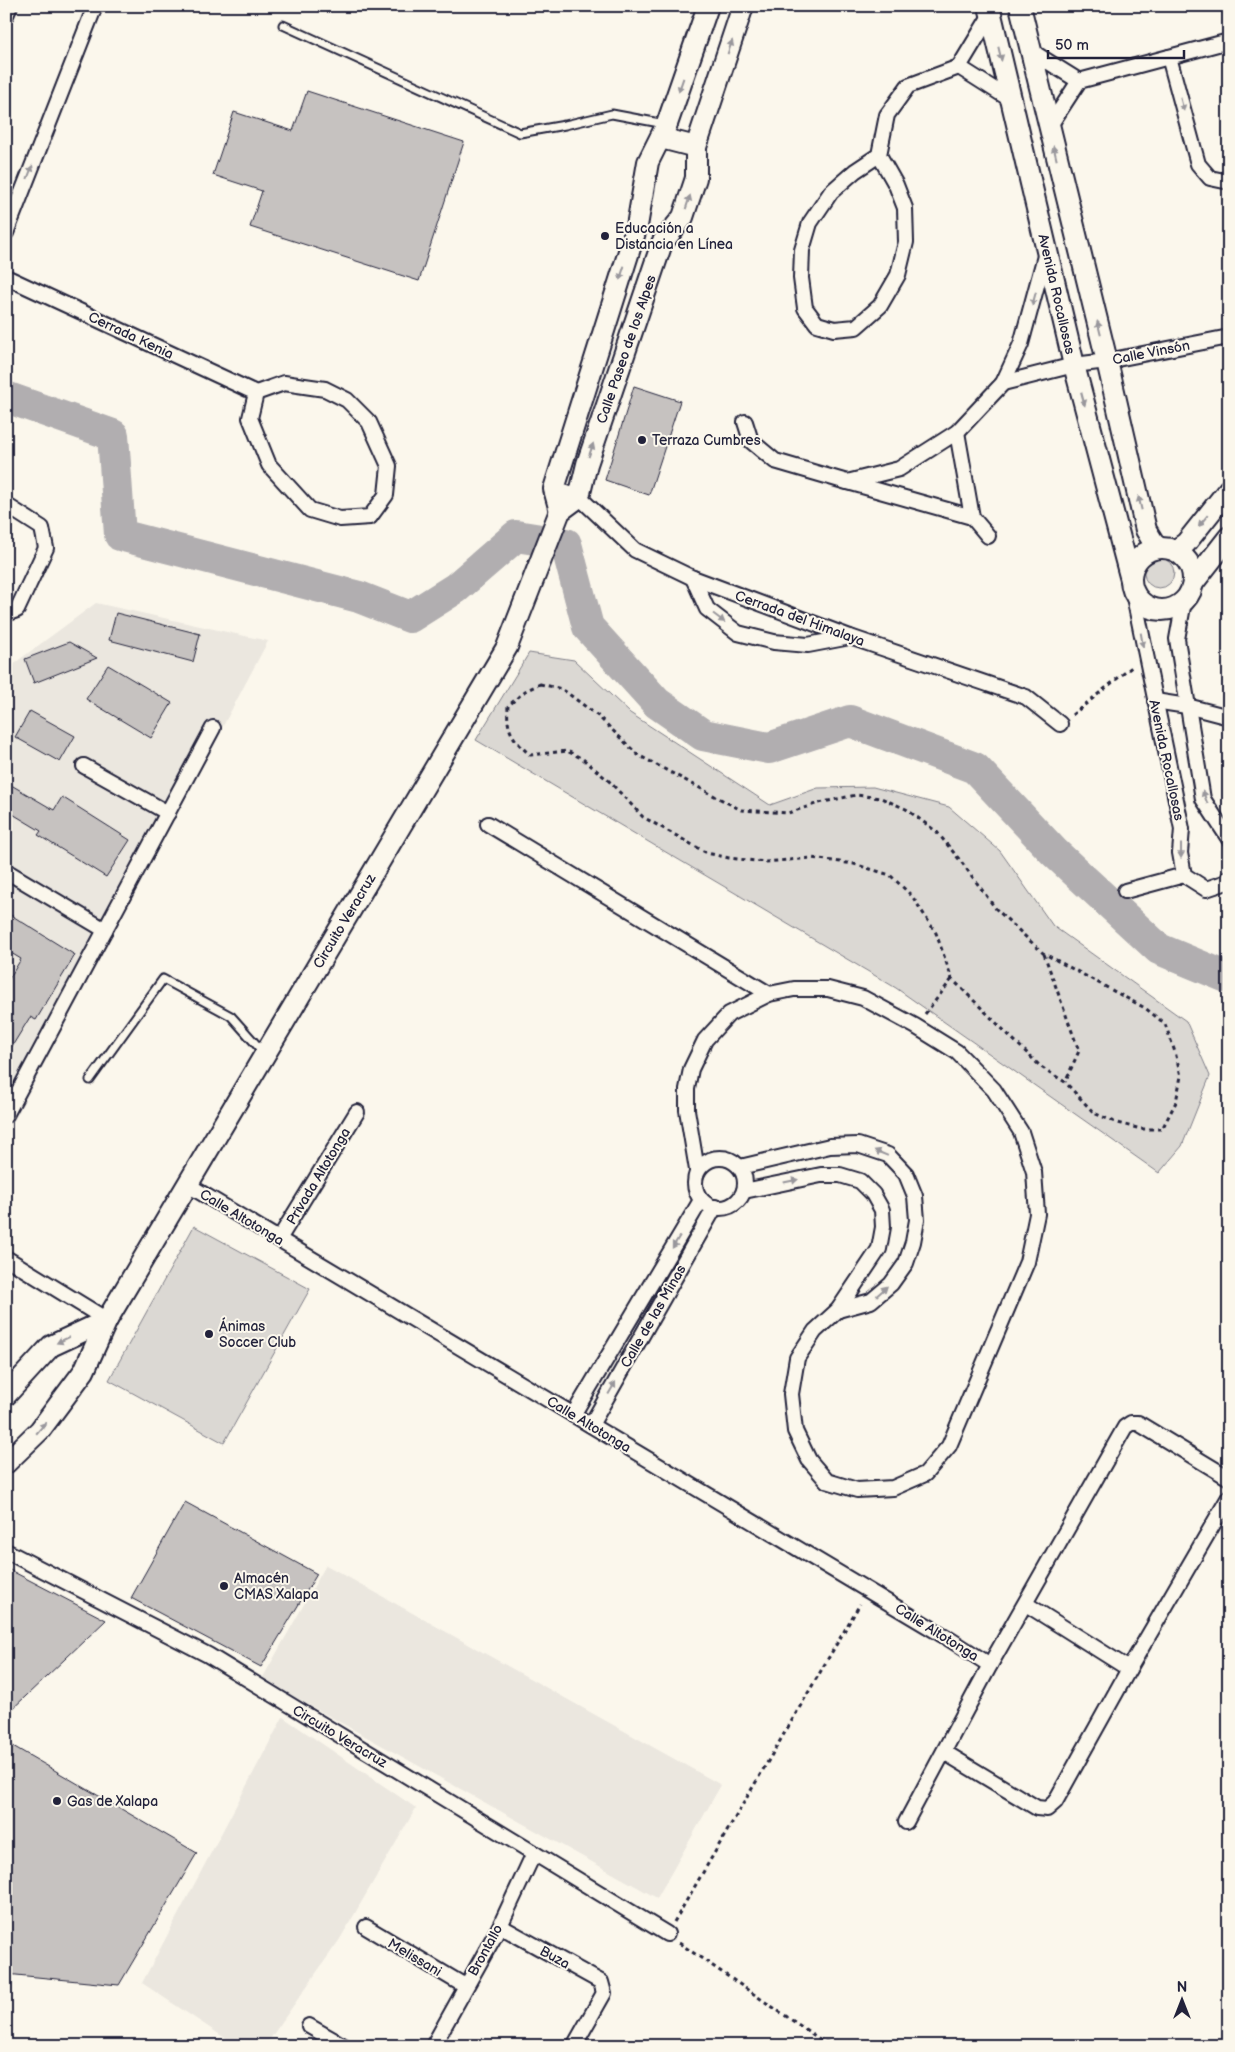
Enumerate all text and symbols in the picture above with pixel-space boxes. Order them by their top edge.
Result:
scale bar [1048,28,1184,60]
text: 50 m [1055,36,1089,55]
one-way arrow [726,39,734,54]
one-way arrow [996,46,1004,61]
one-way arrow [677,78,684,93]
one-way arrow [1178,97,1186,112]
one-way arrow [1051,146,1059,161]
one-way arrow [27,164,34,179]
one-way arrow [685,195,692,210]
place label: Educación a Distancia en Línea [615,220,733,253]
marker: Educación a Distancia en Línea [599,230,611,242]
street label: Avenida Rocallosas [1034,232,1079,356]
one-way arrow [617,265,625,280]
street label: Calle Paseo de los Alpes [593,273,660,426]
one-way arrow [1029,291,1037,306]
street label: Cerrada Kenia [85,308,176,363]
one-way arrow [1095,320,1103,335]
street label: Calle Vinsón [1111,337,1191,368]
one-way arrow [1079,392,1087,407]
place label: Terraza Cumbres [652,432,761,449]
marker: Terraza Cumbres [636,434,648,446]
one-way arrow [588,442,596,457]
one-way arrow [1135,495,1143,511]
one-way arrow [1198,514,1209,527]
street label: Cerrada del Himalaya [733,587,867,650]
one-way arrow [712,613,725,624]
one-way arrow [1139,632,1147,648]
street label: Avenida Rocallosas [1145,698,1188,822]
one-way arrow [1200,789,1208,804]
one-way arrow [1177,843,1185,859]
street label: Circuito Veracruz [310,871,379,972]
street label: Privada Altotonga [283,1125,354,1228]
one-way arrow [874,1149,888,1157]
one-way arrow [784,1177,800,1185]
street label: Calle Altotonga [197,1186,287,1249]
one-way arrow [672,1235,681,1248]
street label: Calle de las Minas [617,1262,690,1371]
one-way arrow [876,1285,888,1297]
place label: Ánimas Soccer Club [219,1317,296,1351]
marker: Ánimas Soccer Club [203,1328,215,1340]
one-way arrow [55,1336,70,1345]
one-way arrow [608,1382,617,1395]
street label: Calle Altotonga [544,1393,634,1456]
one-way arrow [35,1422,46,1435]
place label: Almacén CMAS Xalapa [234,1570,319,1603]
marker: Almacén CMAS Xalapa [218,1580,230,1592]
street label: Calle Altotonga [892,1600,982,1665]
street label: Circuito Veracruz [289,1702,390,1771]
place label: Gas de Xalapa [67,1793,158,1810]
marker: Gas de Xalapa [51,1795,63,1807]
street label: Brontallo [464,1922,506,1979]
street label: Melissani [385,1935,445,1980]
street label: Buza [537,1942,573,1973]
north arrow [1158,1974,1208,2024]
text: N [1177,1979,1187,1996]

